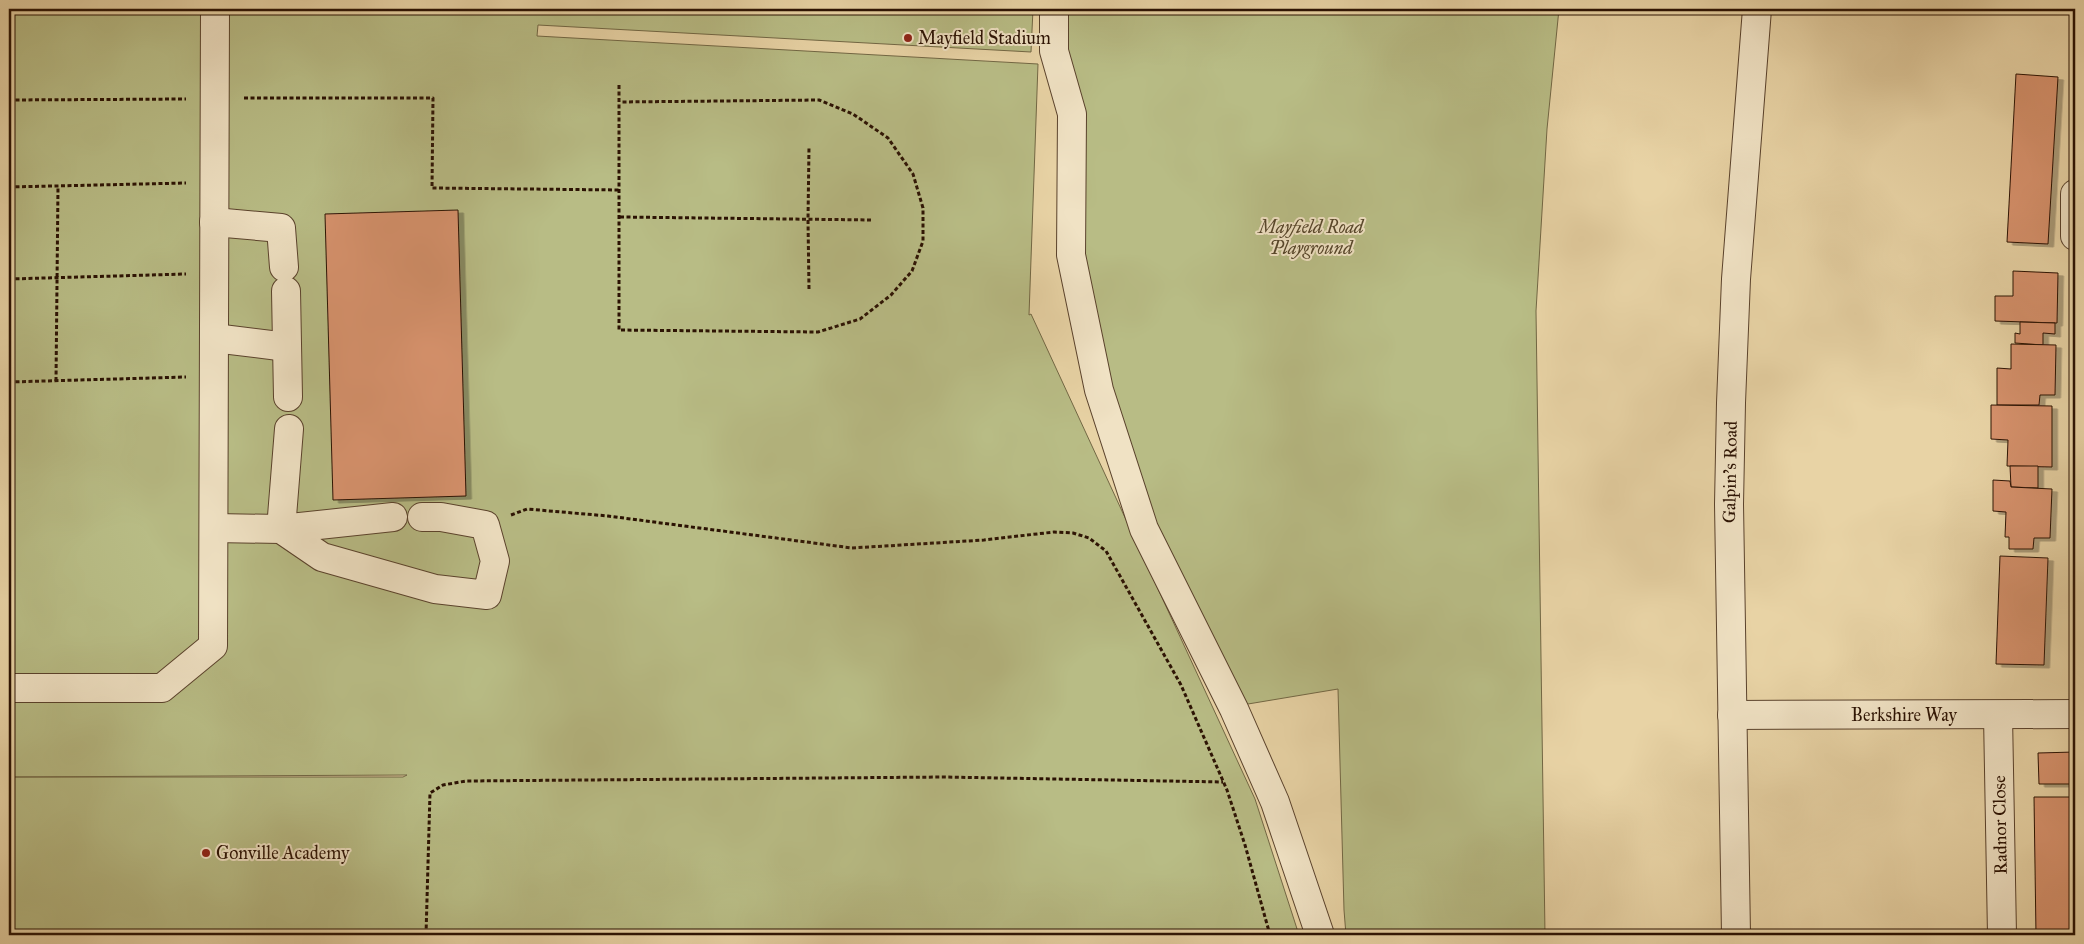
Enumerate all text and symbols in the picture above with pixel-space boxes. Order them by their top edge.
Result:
place label: Mayfield Stadium [918,27,1051,49]
marker: Mayfield Stadium [902,32,914,44]
park label: Mayfield Road Playground [1257,216,1365,259]
street label: Galpin's Road [1718,421,1742,523]
street label: Berkshire Way [1851,704,1958,726]
street label: Radnor Close [1988,775,2012,875]
place label: Gonville Academy [216,842,350,864]
marker: Gonville Academy [200,847,212,859]

